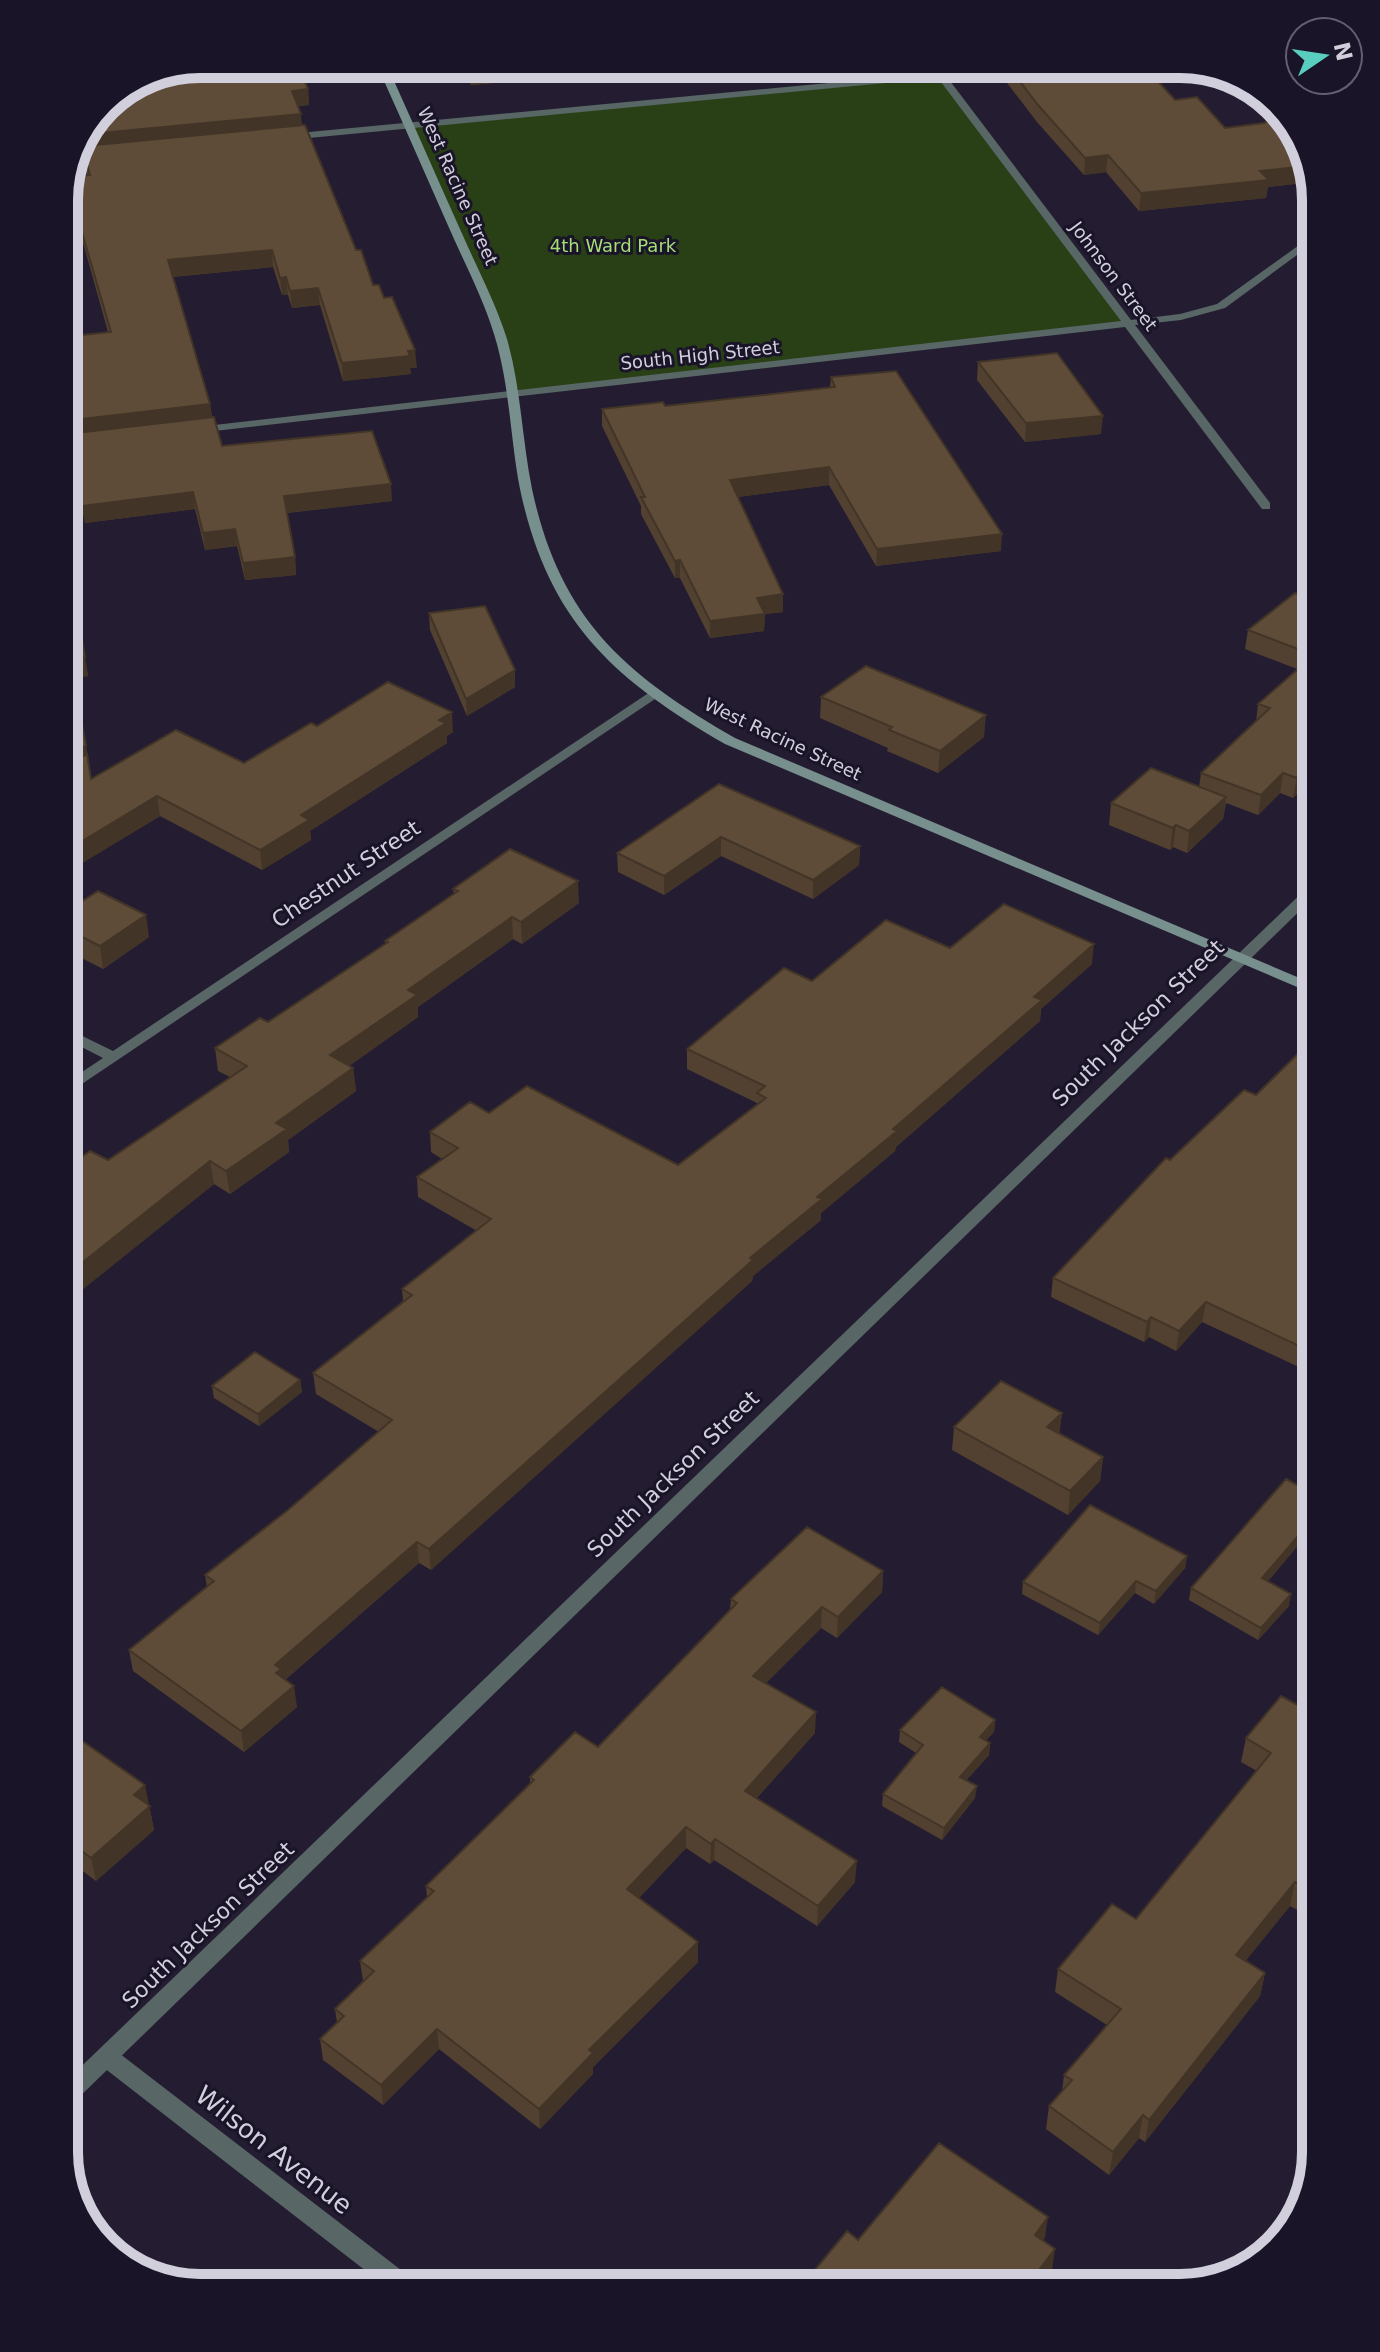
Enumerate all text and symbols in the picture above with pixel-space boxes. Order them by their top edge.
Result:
north arrow [1284,16,1364,96]
text: N [1329,40,1357,63]
street label: West Racine Street [414,104,502,268]
street label: Johnson Street [1065,216,1162,335]
park label: 4th Ward Park [550,235,677,256]
street label: South High Street [619,336,781,374]
street label: West Racine Street [701,693,865,785]
street label: Chestnut Street [267,815,425,933]
street label: South Jackson Street [1047,934,1229,1111]
street label: South Jackson Street [582,1385,764,1562]
street label: South Jackson Street [117,1836,299,2013]
street label: Wilson Avenue [190,2080,358,2220]

